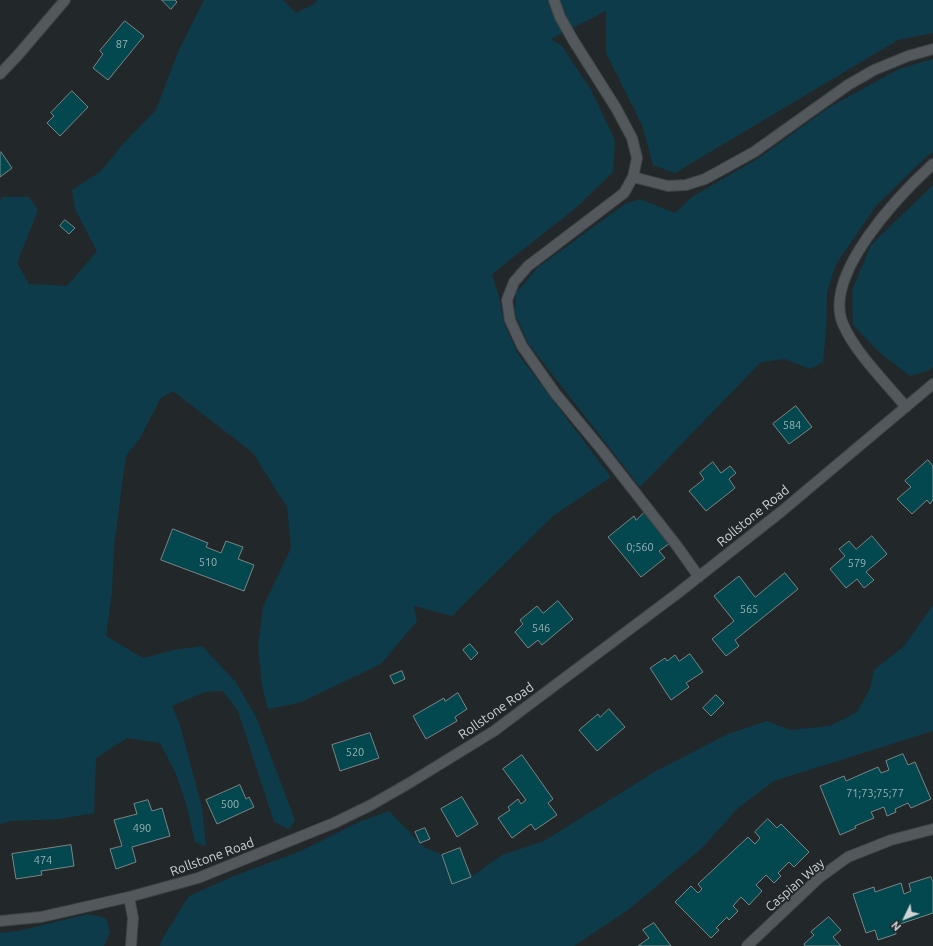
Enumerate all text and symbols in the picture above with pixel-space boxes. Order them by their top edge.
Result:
house number: 87 [116,37,128,51]
house number: 584 [783,418,801,432]
street label: Rollstone Road [714,482,792,550]
house number: 0;560 [626,540,654,554]
house number: 510 [199,555,217,569]
house number: 579 [848,556,866,570]
house number: 565 [740,602,758,616]
house number: 546 [532,621,550,635]
street label: Rollstone Road [455,679,537,743]
house number: 520 [346,745,364,759]
house number: 71;73;75;77 [846,786,904,800]
house number: 500 [221,797,239,811]
house number: 490 [133,821,151,835]
street label: Rollstone Road [168,835,256,879]
house number: 474 [34,853,52,867]
street label: Caspian Way [762,855,828,915]
north arrow [885,898,925,938]
text: N [889,919,903,933]

